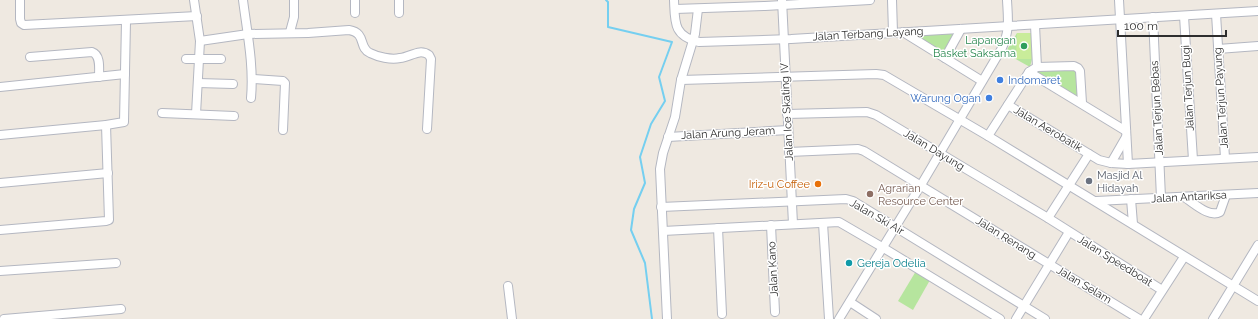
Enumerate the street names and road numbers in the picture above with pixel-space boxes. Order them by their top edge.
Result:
street label: Jalan Terbang Layang [812,25,924,43]
street label: Jalan Terjun Bugi [1179,45,1197,131]
street label: Jalan Terjun Payung [1211,47,1231,149]
street label: Jalan Terjun Bebas [1148,60,1166,156]
street label: Jalan Ice Skating IV [778,62,796,161]
street label: Jalan Aerobatik [1011,103,1085,155]
street label: Jalan Arung Jeram [681,124,775,142]
street label: Jalan Dayung [901,127,967,173]
street label: Jalan Antariksa [1151,189,1227,205]
street label: Jalan Ski Air [848,196,907,238]
street label: Jalan Renang [974,214,1038,262]
street label: Jalan Speedboat [1075,233,1155,289]
street label: Jalan Kano [765,241,781,297]
street label: Jalan Selam [1054,264,1114,306]

